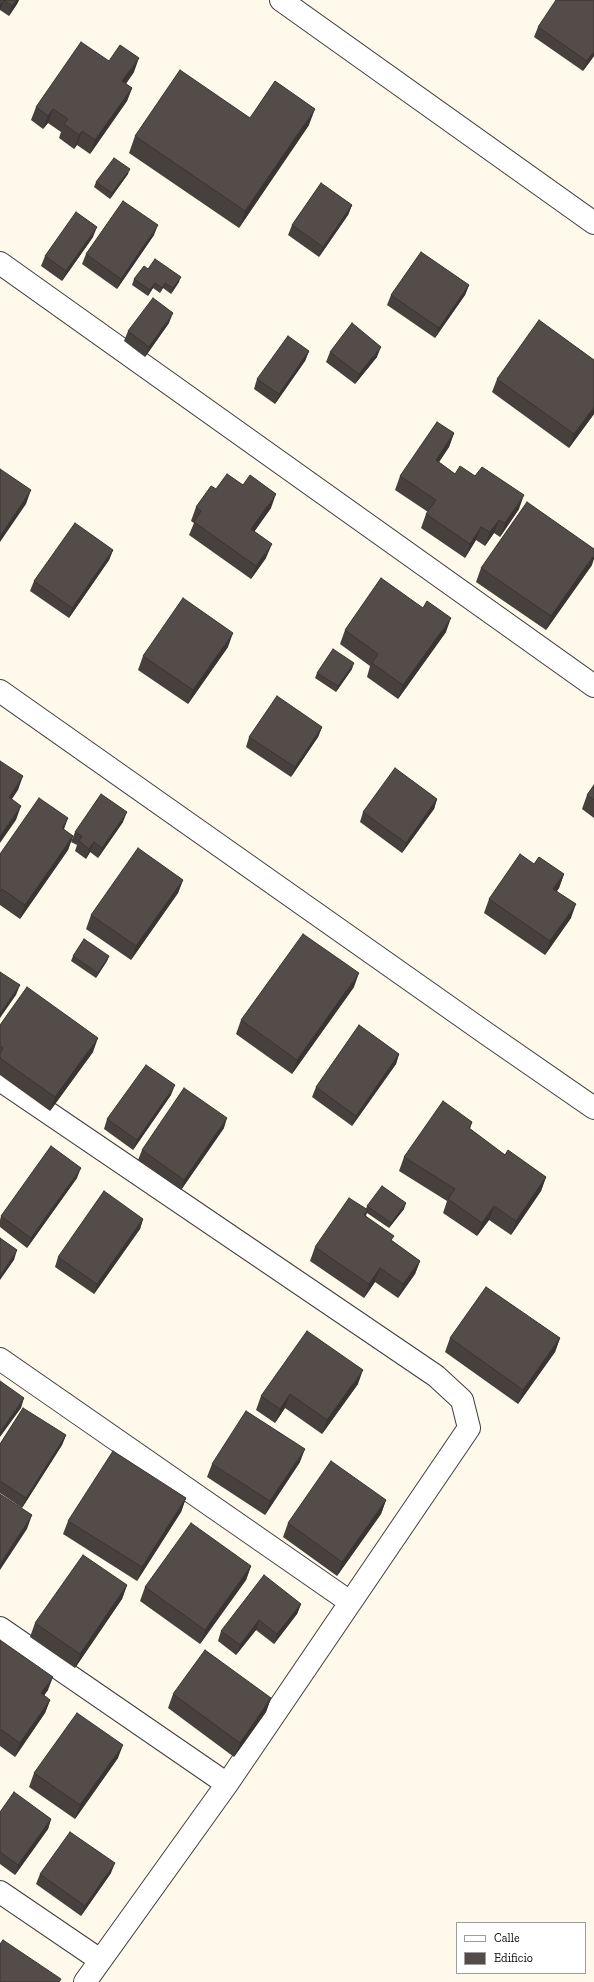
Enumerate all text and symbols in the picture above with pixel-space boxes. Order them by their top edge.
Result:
legend [456,1922,586,1974]
text: Calle [494,1931,520,1945]
text: Edificio [494,1951,533,1965]

